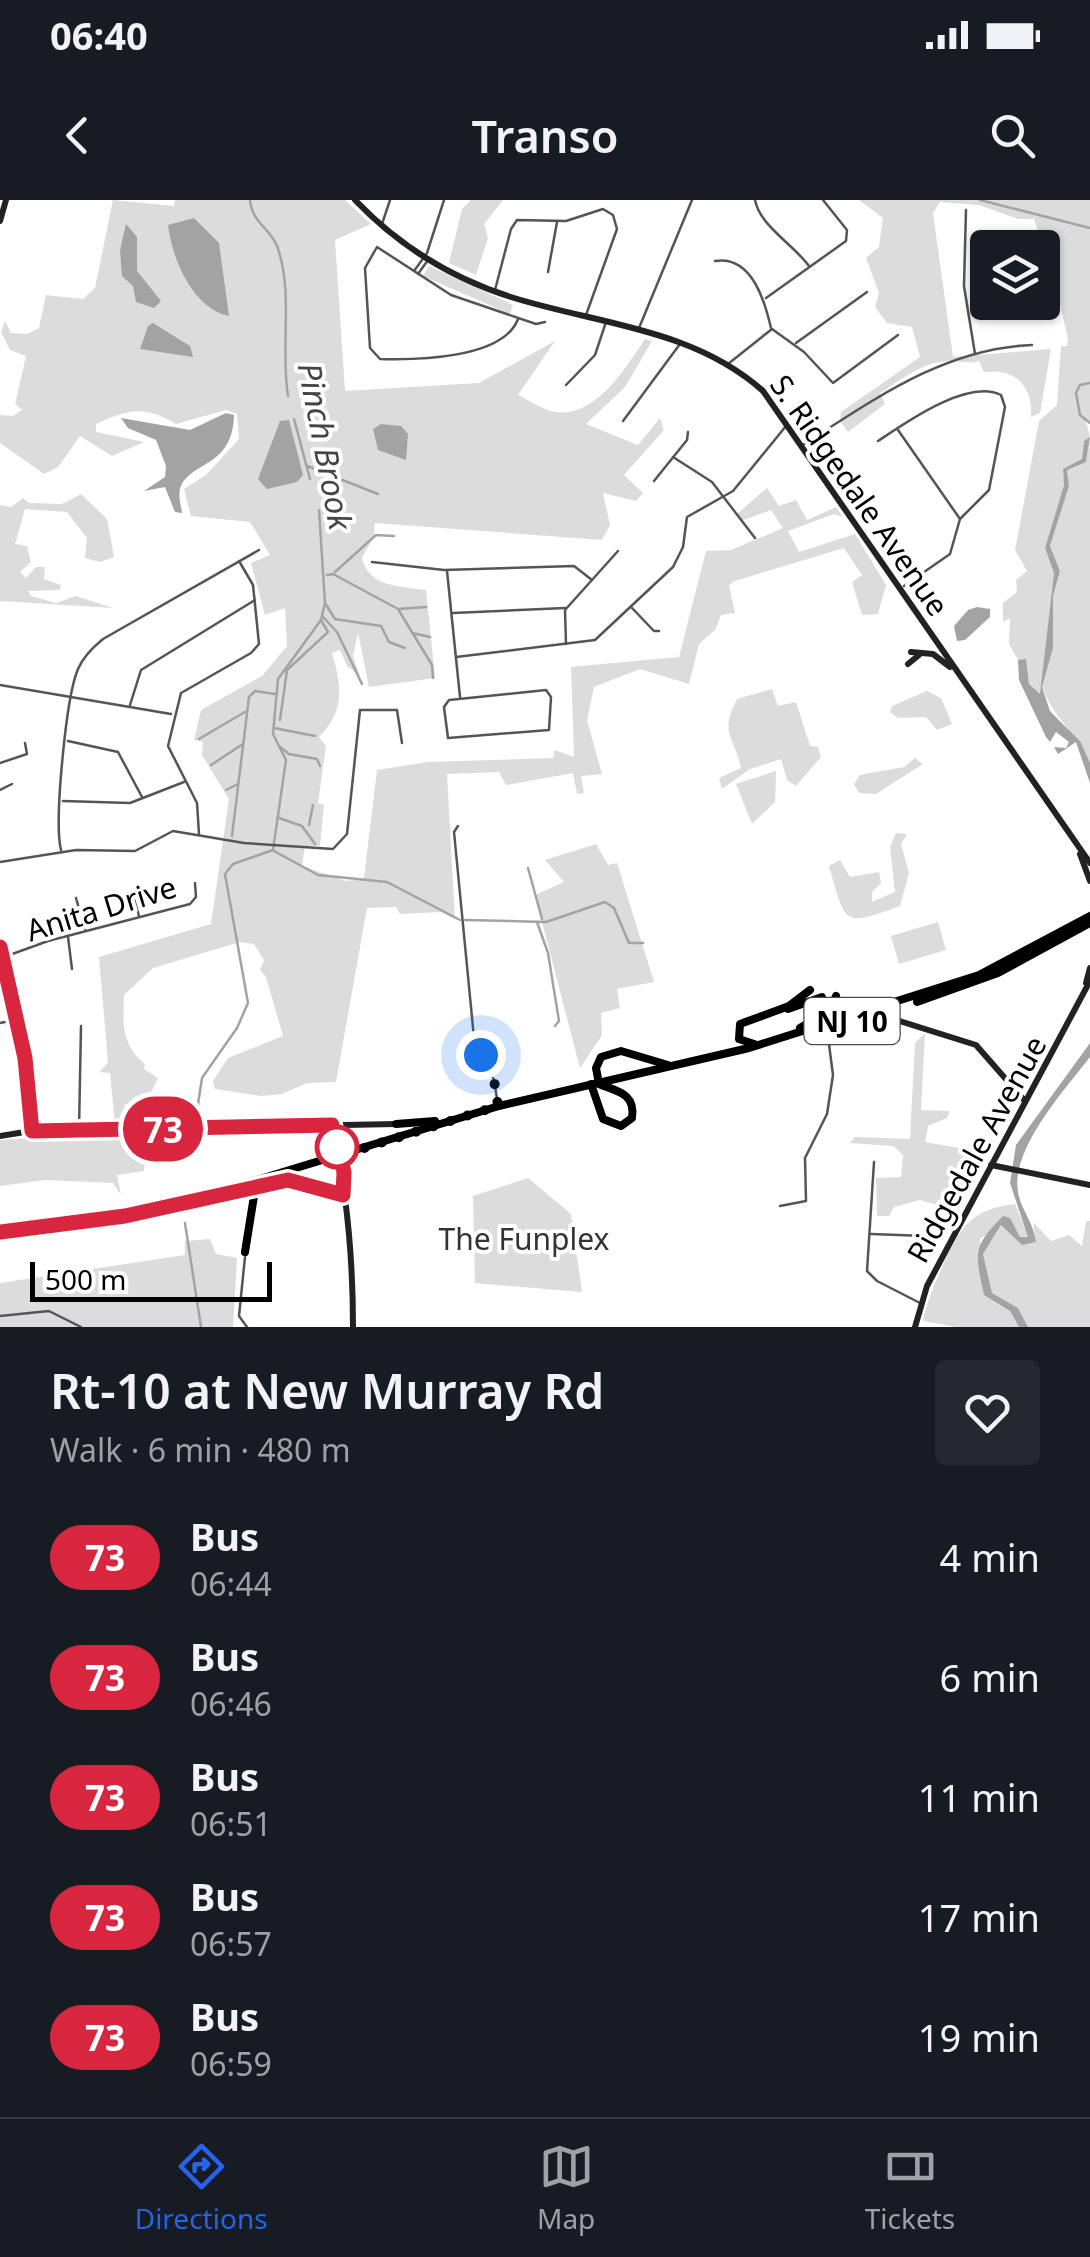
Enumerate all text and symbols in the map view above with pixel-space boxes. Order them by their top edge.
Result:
text: 06:40 [50,9,148,61]
text: Transo [472,105,618,166]
icon: back [50,108,105,163]
icon: search [985,108,1040,163]
map controls [970,230,1060,320]
button: layers [970,230,1060,320]
water label: Pinch Brook [289,359,363,534]
street label: S. Ridgedale Avenue [761,366,959,624]
street label: Anita Drive [21,866,181,950]
road number: NJ 10 [804,998,900,1044]
street label: Ridgedale Avenue [897,1028,1055,1270]
your location [456,1030,506,1080]
line badge: 73 [118,1096,208,1162]
text: 73 [143,1106,183,1153]
unlabelled marker [316,1126,358,1168]
park label: The Funplex [439,1218,610,1259]
scale bar [30,1257,272,1302]
text: 500 m [45,1260,127,1298]
text: Rt-10 at New Murray Rd [50,1358,604,1423]
button: heart [935,1360,1040,1465]
text: Walk · 6 min · 480 m [50,1428,351,1471]
text: Bus [190,1510,259,1562]
text: 4 min [940,1531,1040,1583]
text: 73 [85,1534,125,1581]
text: 06:44 [190,1562,272,1605]
text: Bus [190,1630,259,1682]
text: 6 min [940,1651,1040,1703]
text: 73 [85,1654,125,1701]
text: 06:46 [190,1682,272,1725]
text: Bus [190,1750,259,1802]
text: 11 min [918,1771,1040,1823]
text: 73 [85,1774,125,1821]
text: 06:51 [190,1802,272,1845]
text: Bus [190,1870,259,1922]
text: 17 min [918,1891,1040,1943]
text: 73 [85,1894,125,1941]
text: 06:57 [190,1922,272,1965]
text: Bus [190,1990,259,2042]
text: 19 min [918,2011,1040,2063]
text: 73 [85,2014,125,2061]
text: 06:59 [190,2042,272,2085]
tab: Directions [135,2139,268,2237]
tab: Map [537,2139,595,2237]
tab: Tickets [865,2139,955,2237]

